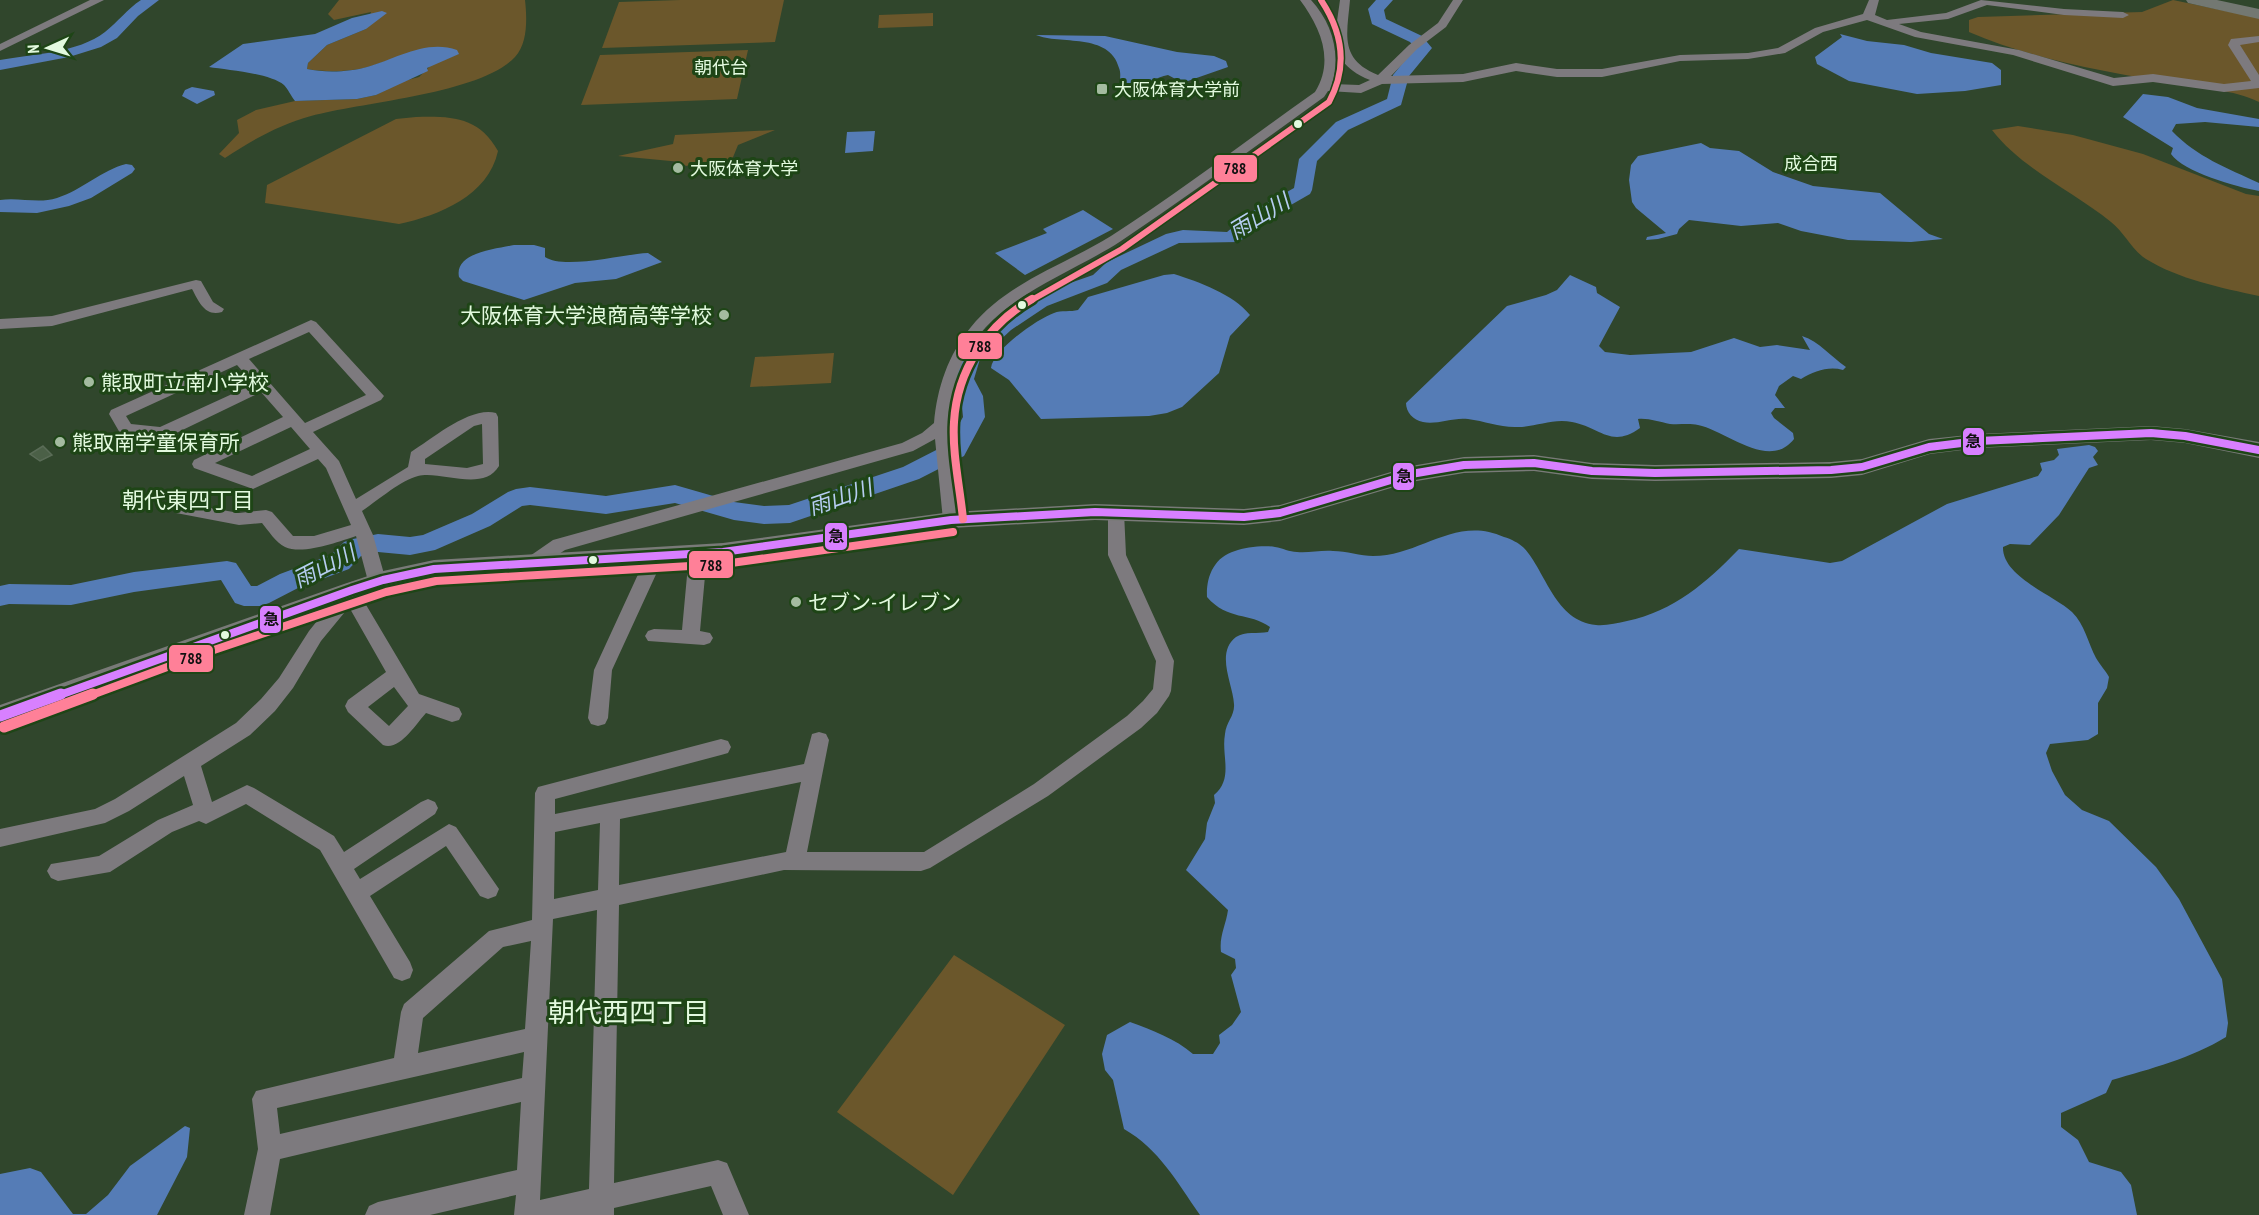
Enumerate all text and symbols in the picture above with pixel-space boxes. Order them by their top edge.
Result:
north arrow [18,18,78,78]
text: N [23,44,43,54]
district label: 朝代台 [694,56,748,79]
place label: 大阪体育大学前 [1114,78,1240,101]
marker: 大阪体育大学前 [1095,82,1109,96]
unlabelled marker [1292,118,1304,130]
district label: 成合西 [1784,152,1838,175]
line badge: 788 [1213,154,1258,183]
place label: 大阪体育大学 [690,157,798,180]
text: 788 [1224,158,1246,178]
marker: 大阪体育大学 [671,161,685,175]
water label: 雨山川 [1223,186,1296,245]
unlabelled marker [1016,299,1028,311]
place label: 大阪体育大学浪商高等学校 [460,302,712,329]
marker: 大阪体育大学浪商高等学校 [717,308,731,322]
line badge: 788 [957,332,1003,360]
text: 788 [969,336,991,356]
place label: 熊取町立南小学校 [101,369,269,396]
marker: 熊取町立南小学校 [82,375,96,389]
line badge: 急 [1962,427,1985,456]
place label: 熊取南学童保育所 [72,429,240,456]
text: 急 [1965,431,1981,451]
marker: 熊取南学童保育所 [53,435,67,449]
line badge: 急 [1392,462,1415,491]
text: 急 [1396,466,1412,486]
water label: 雨山川 [804,472,878,521]
district label: 朝代東四丁目 [122,486,254,514]
line badge: 急 [824,522,848,551]
text: 急 [828,526,844,546]
water label: 雨山川 [288,538,362,593]
line badge: 788 [688,550,734,579]
unlabelled marker [587,554,599,566]
text: 788 [700,555,722,575]
place label: セブン-イレブン [808,589,961,616]
marker: セブン-イレブン [789,595,803,609]
line badge: 急 [259,605,282,634]
text: 急 [263,609,279,629]
unlabelled marker [219,629,231,641]
line badge: 788 [168,644,214,673]
text: 788 [180,648,202,668]
district label: 朝代西四丁目 [548,995,710,1029]

